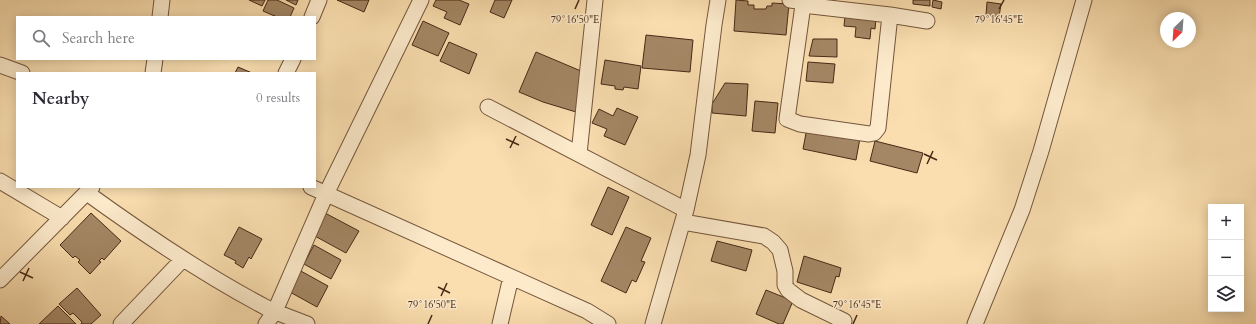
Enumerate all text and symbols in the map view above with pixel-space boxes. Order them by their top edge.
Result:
north arrow [1160,12,1196,48]
text: 79°16'50"E [551,13,599,27]
text: 79°16'45"E [975,13,1023,27]
search box [16,16,316,60]
icon: search [30,27,52,49]
text: Search here [62,28,135,48]
text: Nearby [32,87,89,110]
text: 0 results [256,89,300,107]
map controls [1208,204,1244,312]
button: + [1208,204,1244,240]
button: − [1208,240,1244,276]
button: layers [1208,276,1244,312]
text: 79°16'50"E [408,298,456,312]
text: 79°16'45"E [833,298,881,312]

